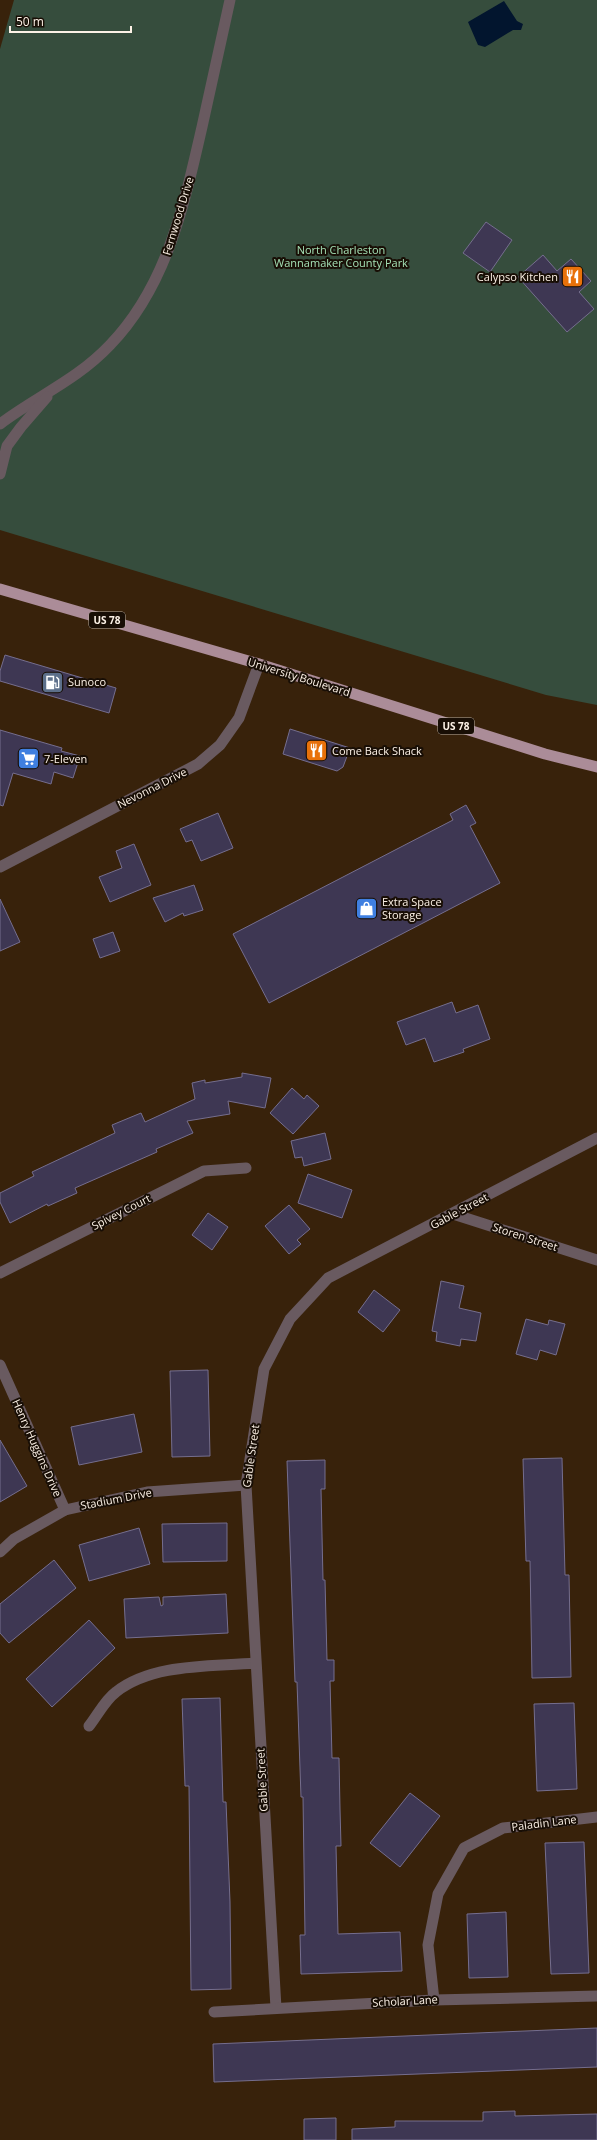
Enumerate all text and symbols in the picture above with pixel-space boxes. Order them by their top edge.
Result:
scale bar [10,8,131,34]
text: 50 m [16,13,44,30]
street label: Fernwood Drive [158,175,197,257]
park label: North Charleston Wannamaker County Park [274,242,408,270]
restaurant icon: Calypso Kitchen [560,264,586,290]
place label: Calypso Kitchen [477,269,558,284]
road number: US 78 [89,612,125,628]
street label: University Boulevard [246,654,352,699]
fuel station icon: Sunoco [40,669,66,695]
place label: Sunoco [68,674,106,689]
road number: US 78 [438,718,474,734]
restaurant icon: Come Back Shack [303,738,329,764]
place label: Come Back Shack [332,743,422,758]
supermarket icon: 7-Eleven [16,746,42,772]
place label: 7-Eleven [44,751,87,766]
street label: Nevonna Drive [115,764,189,811]
place label: Extra Space Storage [382,894,442,922]
shop icon: Extra Space Storage [354,895,380,921]
street label: Gable Street [427,1189,490,1232]
street label: Spivey Court [89,1190,153,1233]
street label: Storen Street [491,1219,560,1254]
street label: Henry Huggins Drive [9,1397,66,1499]
street label: Gable Street [239,1423,262,1488]
street label: Stadium Drive [79,1484,153,1513]
street label: Gable Street [252,1748,271,1812]
street label: Paladin Lane [511,1811,577,1834]
street label: Scholar Lane [372,1991,438,2010]

